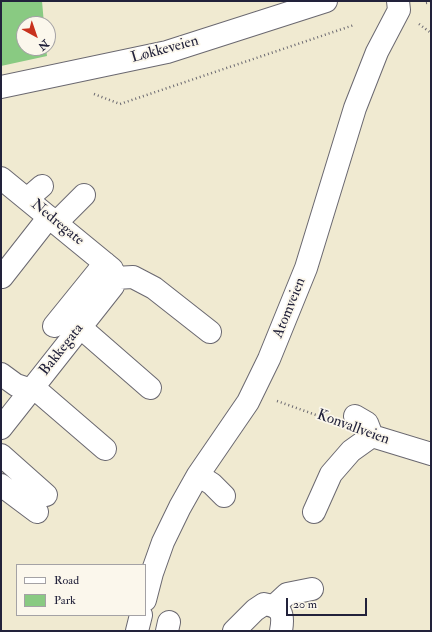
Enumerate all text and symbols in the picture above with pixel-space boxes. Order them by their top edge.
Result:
north arrow [16,16,56,56]
street label: Løkkeveien [129,32,201,68]
text: N [35,37,51,53]
street label: Nedregate [27,196,87,250]
street label: Atomveien [270,275,310,341]
street label: Bakkegata [36,320,88,380]
street label: Konvallveien [314,407,392,449]
legend [16,564,146,616]
text: Road [54,573,79,588]
scale bar [288,590,369,616]
text: Park [54,593,76,608]
text: 20 m [293,597,317,612]

